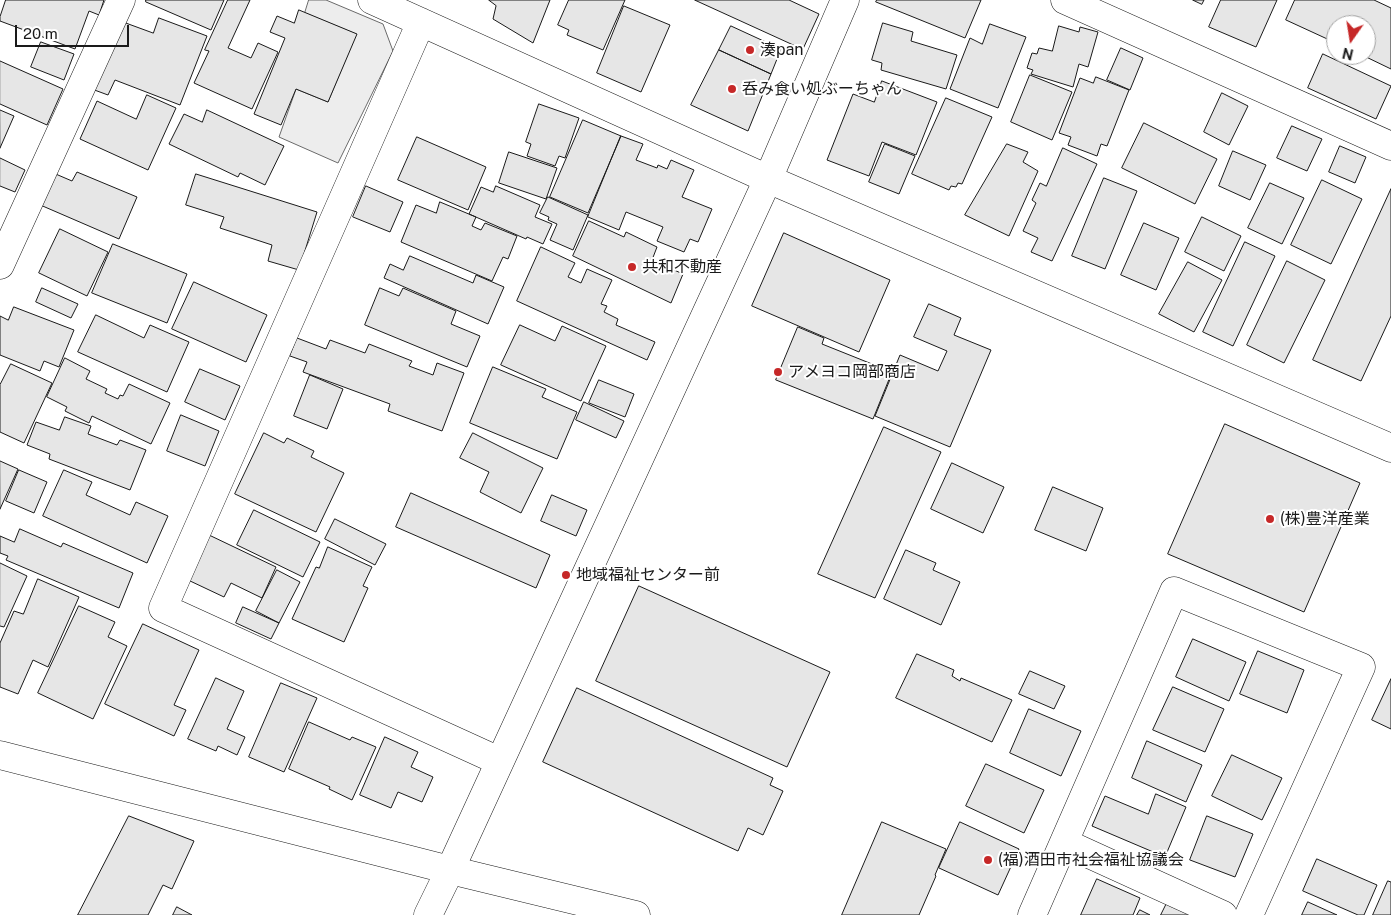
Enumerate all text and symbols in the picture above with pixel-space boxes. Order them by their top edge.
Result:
scale bar [18,15,131,47]
north arrow [1326,15,1376,65]
text: 20 m [23,25,58,42]
place label: 湊pan [760,40,804,60]
marker: 湊pan [744,44,756,56]
text: N [1341,45,1355,63]
place label: 呑み食い処ぶーちゃん [742,79,902,99]
marker: 呑み食い処ぶーちゃん [726,83,738,95]
place label: 共和不動産 [642,257,722,277]
marker: 共和不動産 [626,261,638,273]
place label: アメヨコ岡部商店 [788,362,916,382]
marker: アメヨコ岡部商店 [772,366,784,378]
place label: (株)豊洋産業 [1280,509,1370,529]
marker: (株)豊洋産業 [1264,513,1276,525]
place label: 地域福祉センター前 [576,565,720,585]
marker: 地域福祉センター前 [560,569,572,581]
place label: (福)酒田市社会福祉協議会 [998,850,1184,870]
marker: (福)酒田市社会福祉協議会 [982,854,994,866]

